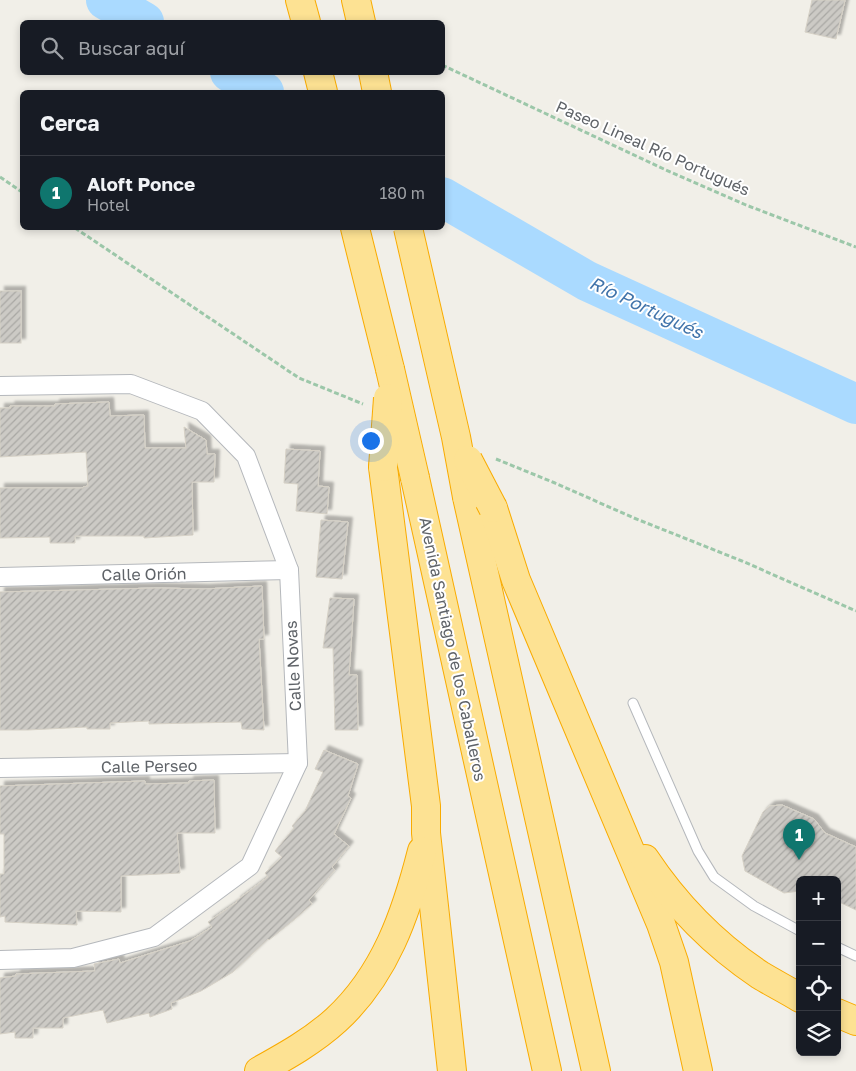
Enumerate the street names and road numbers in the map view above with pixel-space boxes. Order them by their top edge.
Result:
street label: Paseo Lineal Río Portugués [553,96,753,200]
street label: Avenida Santiago de los Caballeros [415,515,491,783]
street label: Calle Orión [101,563,187,585]
street label: Calle Novas [281,620,305,712]
street label: Calle Perseo [101,755,197,777]

